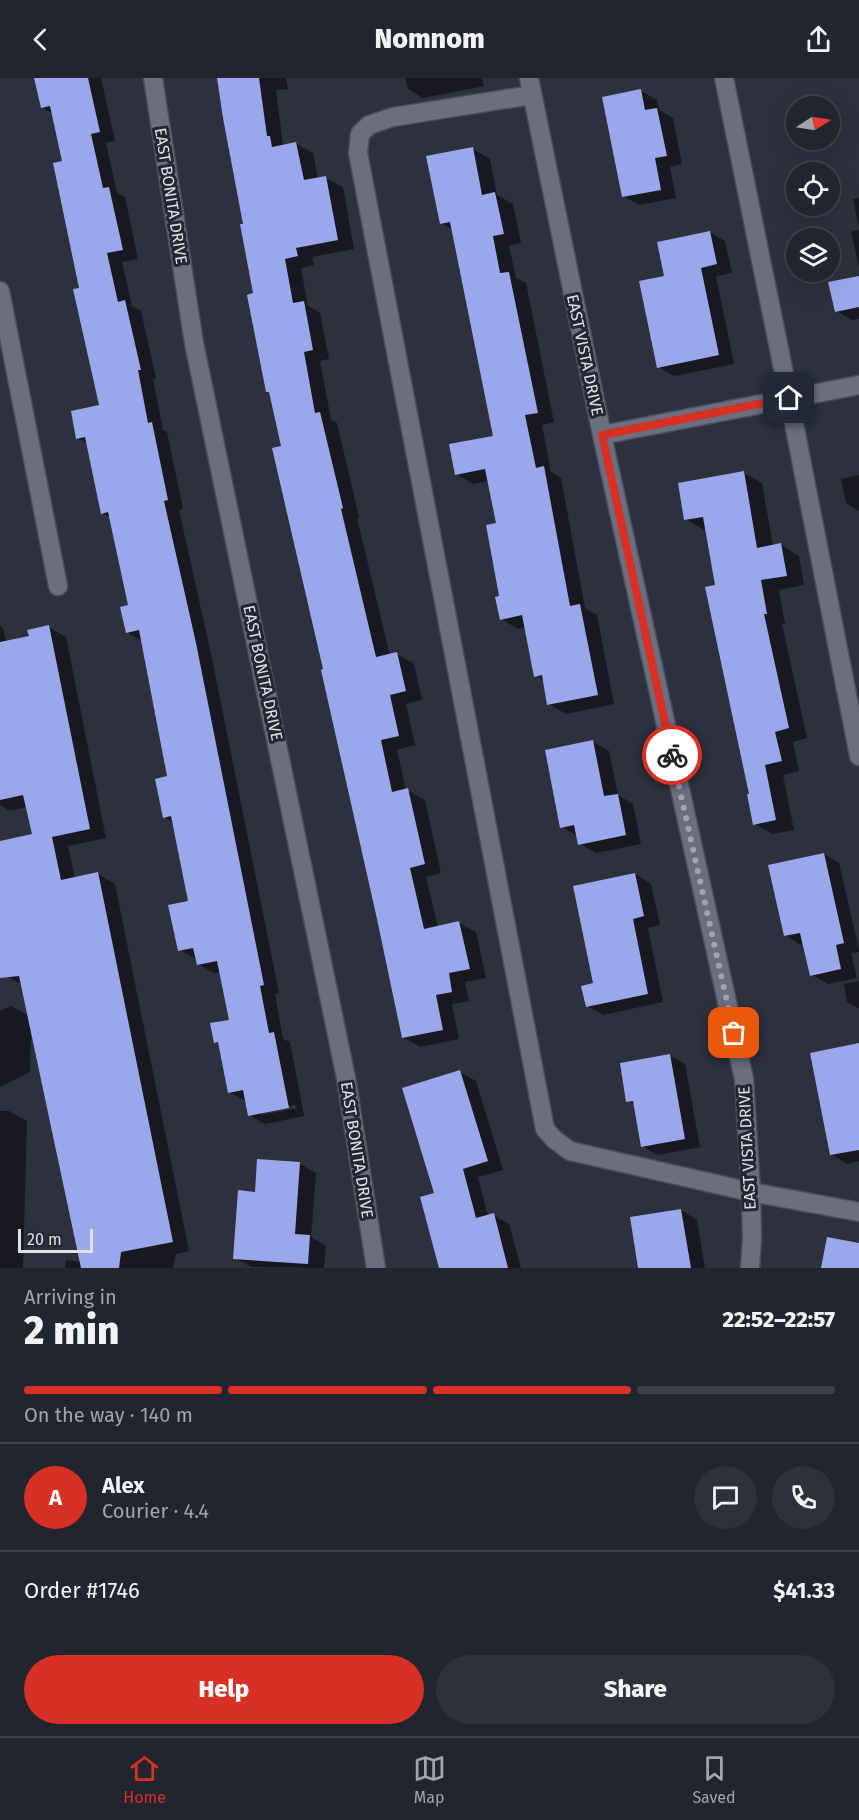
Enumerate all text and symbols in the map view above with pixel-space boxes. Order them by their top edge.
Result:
icon: back [24,23,57,56]
text: Nomnom [374,23,485,55]
icon: share [802,23,835,56]
north arrow [786,96,840,150]
map controls [786,96,840,282]
street label: EAST BONITA DRIVE [151,126,191,266]
button: locate [786,162,840,216]
button: layers [786,228,840,282]
street label: EAST VISTA DRIVE [563,293,607,417]
pin [763,372,814,423]
icon: home [772,381,805,414]
street label: EAST BONITA DRIVE [239,603,287,743]
courier [642,725,702,785]
icon: bike [656,739,689,772]
pin [708,1007,759,1058]
icon: bag [717,1016,750,1049]
street label: EAST BONITA DRIVE [337,1080,377,1220]
street label: EAST VISTA DRIVE [734,1086,760,1210]
scale bar [18,1226,93,1254]
text: 20 m [27,1230,62,1249]
text: Arriving in [24,1285,117,1309]
text: 22:52–22:57 [723,1306,835,1333]
text: 2 min [24,1308,120,1354]
text: On the way · 140 m [24,1403,193,1427]
button: chat [694,1466,757,1529]
button: phone [772,1466,835,1529]
text: Alex [102,1472,145,1499]
text: A [49,1484,62,1511]
text: Courier · 4.4 [102,1499,209,1523]
text: Order #1746 [24,1577,140,1604]
text: $41.33 [773,1577,835,1604]
button: Help [24,1655,424,1724]
button: Share [436,1655,835,1724]
tab: Home [123,1752,166,1807]
tab: Map [413,1752,446,1807]
tab: Saved [692,1752,736,1807]

